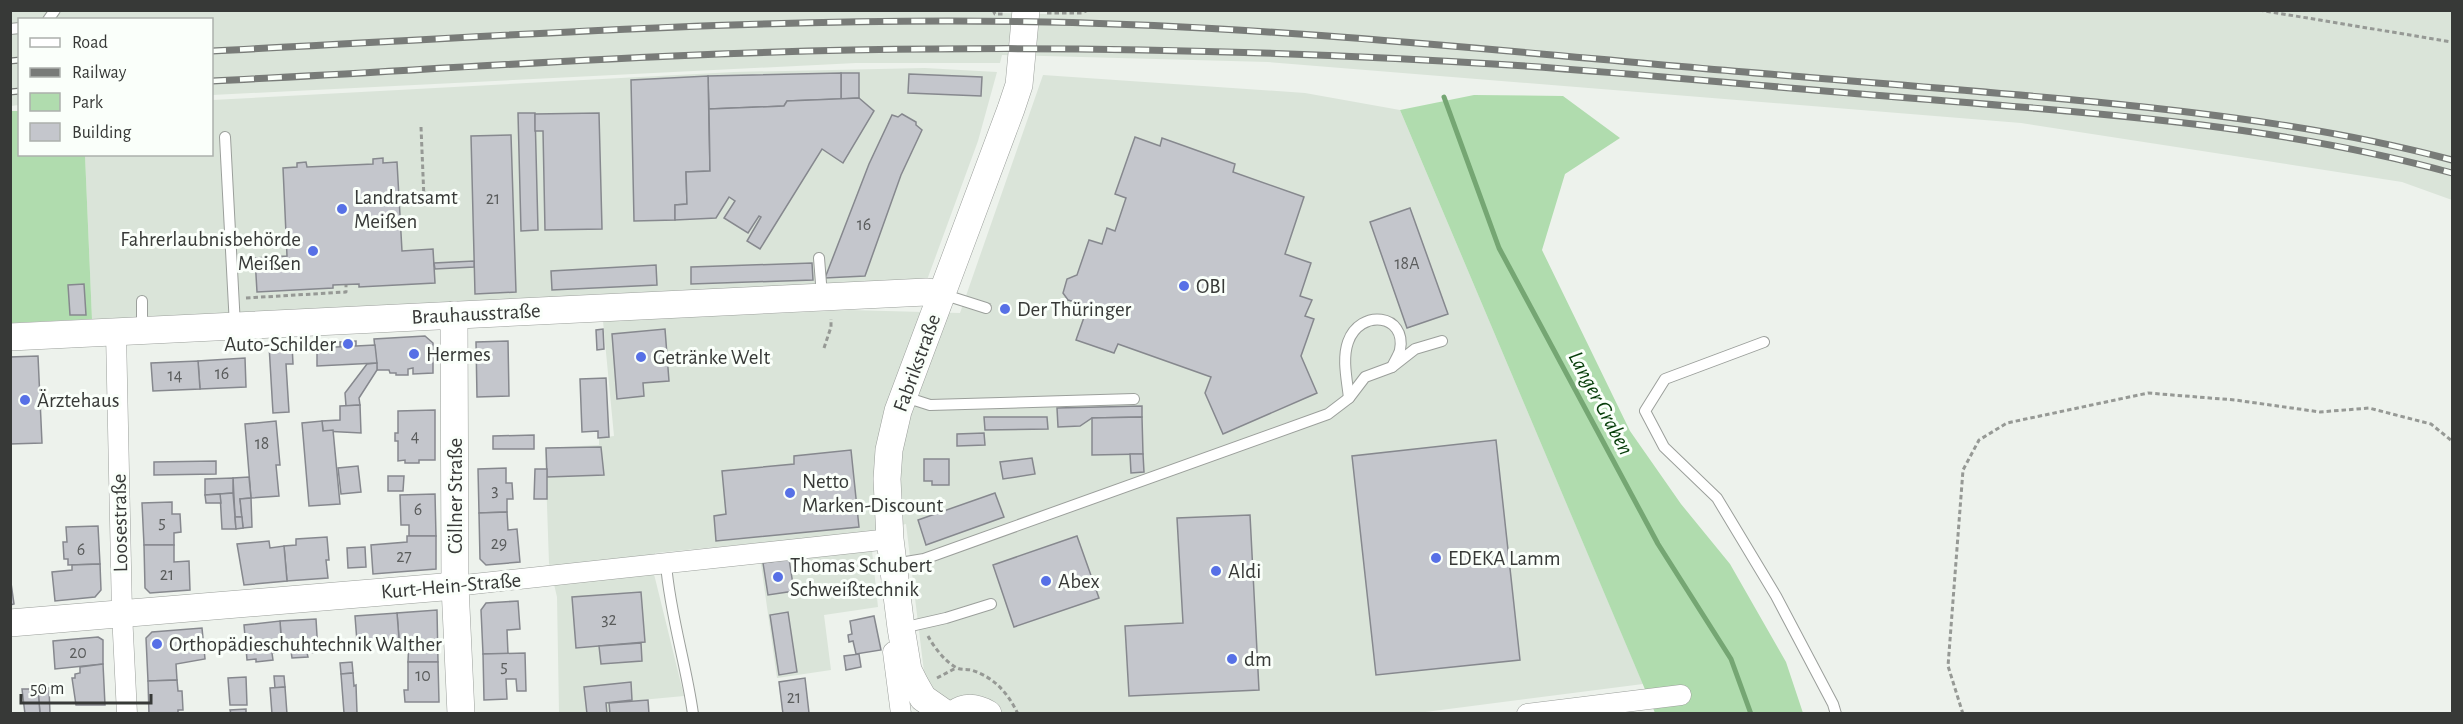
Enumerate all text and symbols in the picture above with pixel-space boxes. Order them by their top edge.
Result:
legend [18,18,213,156]
text: Road [72,34,108,52]
text: Railway [72,64,127,82]
text: Park [72,94,104,112]
text: Building [72,124,132,142]
place label: Landratsamt Meißen [354,187,458,232]
house number: 21 [486,190,500,208]
marker: Landratsamt Meißen [335,202,349,216]
house number: 16 [857,216,871,234]
place label: Fahrerlaubnisbehörde Meißen [120,229,301,274]
marker: Fahrerlaubnisbehörde Meißen [306,244,320,258]
house number: 18A [1394,255,1420,273]
place label: OBI [1196,276,1226,297]
marker: OBI [1177,279,1191,293]
place label: Der Thüringer [1017,299,1132,320]
street label: Brauhausstraße [411,300,541,328]
marker: Der Thüringer [998,302,1012,316]
street label: Fabrikstraße [890,311,944,415]
place label: Auto-Schilder [224,334,336,355]
marker: Auto-Schilder [341,337,355,351]
place label: Hermes [426,344,491,365]
marker: Hermes [407,347,421,361]
place label: Getränke Welt [653,347,771,368]
water label: Langer Graben [1564,347,1638,459]
marker: Getränke Welt [634,350,648,364]
house number: 16 [215,365,229,383]
house number: 14 [168,367,183,385]
place label: Ärztehaus [37,389,120,411]
marker: Ärztehaus [18,393,32,407]
house number: 4 [411,428,420,446]
house number: 18 [255,435,269,453]
street label: Cöllner Straße [445,438,466,554]
place label: Netto Marken-Discount [802,471,943,516]
street label: Loosestraße [109,474,131,572]
house number: 3 [491,482,499,500]
marker: Netto Marken-Discount [783,486,797,500]
house number: 6 [414,501,422,519]
house number: 5 [158,514,166,532]
house number: 29 [491,535,507,553]
house number: 6 [77,541,85,559]
house number: 27 [396,548,412,566]
place label: EDEKA Lamm [1448,548,1561,569]
marker: EDEKA Lamm [1429,551,1443,565]
place label: Thomas Schubert Schweißtechnik [790,555,932,600]
place label: Aldi [1228,561,1261,582]
marker: Aldi [1209,564,1223,578]
house number: 21 [160,566,174,584]
street label: Kurt-Hein-Straße [380,569,522,603]
marker: Thomas Schubert Schweißtechnik [771,570,785,584]
place label: Abex [1058,571,1100,592]
marker: Abex [1039,574,1053,588]
house number: 32 [601,611,617,629]
place label: Orthopädieschuhtechnik Walther [169,634,442,655]
marker: Orthopädieschuhtechnik Walther [150,637,164,651]
house number: 20 [69,644,87,662]
place label: dm [1244,649,1272,670]
marker: dm [1225,652,1239,666]
house number: 5 [500,658,508,676]
scale bar [21,667,152,705]
house number: 10 [415,667,431,685]
text: 50 m [30,680,64,698]
house number: 21 [787,689,801,707]

